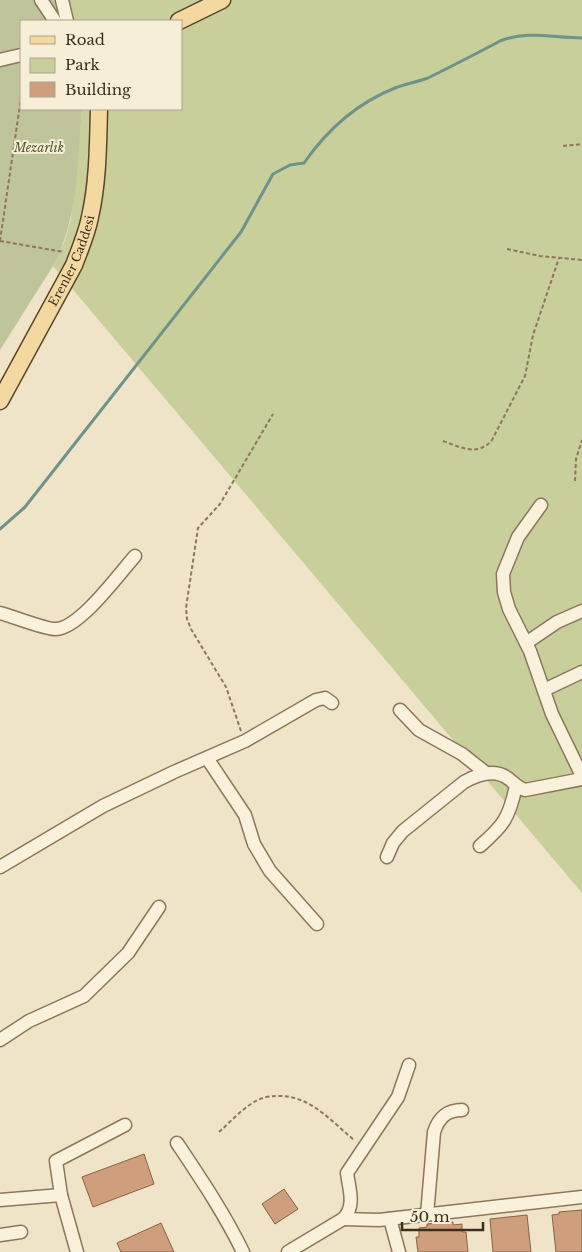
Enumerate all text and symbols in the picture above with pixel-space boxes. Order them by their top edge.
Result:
legend [20,20,182,110]
text: Road [65,30,105,49]
text: Park [65,55,101,74]
text: Building [65,80,132,99]
park label: Mezarlık [13,140,64,155]
street label: Erenler Caddesi [45,214,97,309]
scale bar [402,1200,483,1232]
text: 50 m [410,1207,450,1226]

